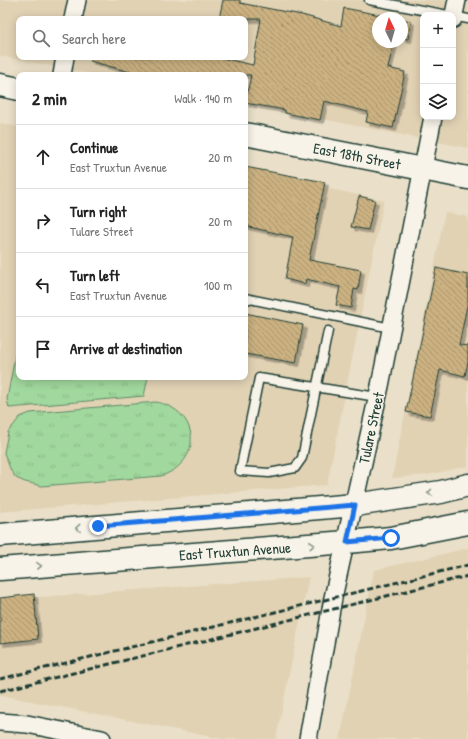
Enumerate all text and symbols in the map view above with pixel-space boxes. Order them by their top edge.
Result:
north arrow [372,12,408,48]
map controls [420,12,456,120]
button: + [420,12,456,48]
search box [16,16,248,60]
icon: search [30,27,52,49]
text: Search here [62,28,126,49]
button: − [420,48,456,84]
button: layers [420,84,456,120]
text: 2 min [32,87,67,110]
text: Walk · 140 m [174,89,232,107]
text: Continue [70,137,118,158]
street label: East 18th Street [311,137,403,175]
icon: ahead [32,146,54,168]
text: 20 m [208,148,232,166]
text: East Truxtun Avenue [70,158,167,176]
text: Turn right [70,201,126,222]
icon: right [32,210,54,232]
text: 20 m [208,212,232,230]
text: Tulare Street [70,222,133,240]
text: Turn left [70,265,120,286]
icon: left [32,274,54,296]
text: 100 m [204,276,232,294]
text: East Truxtun Avenue [70,286,167,304]
icon: arrive [32,338,54,360]
text: Arrive at destination [70,338,182,359]
street label: Tulare Street [353,389,389,466]
one-way arrow [427,488,433,497]
route end [89,517,107,535]
one-way arrow [75,523,81,532]
route start [382,529,400,547]
street label: East Truxtun Avenue [178,537,292,565]
one-way arrow [309,540,315,549]
one-way arrow [36,562,42,571]

